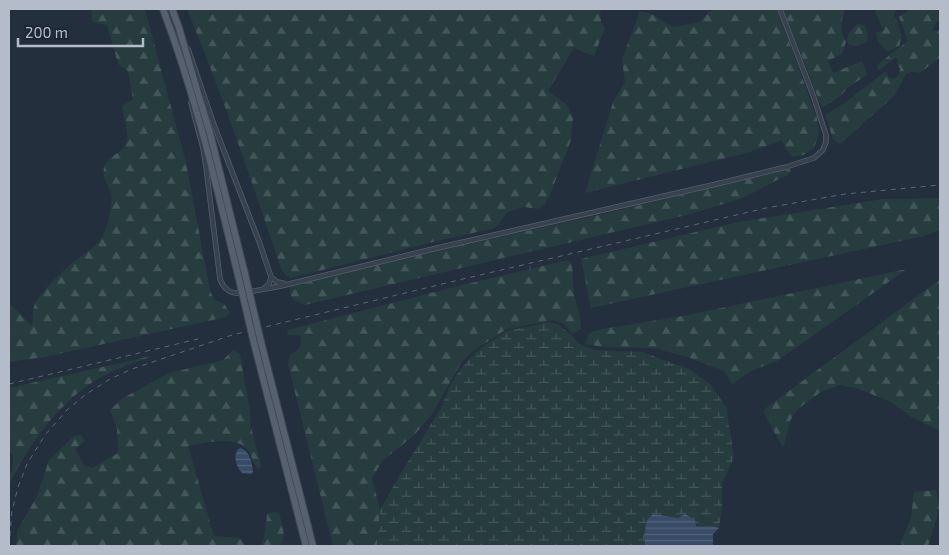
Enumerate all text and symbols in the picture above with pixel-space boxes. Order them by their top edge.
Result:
scale bar [18,15,142,47]
text: 200 m [25,23,68,41]

